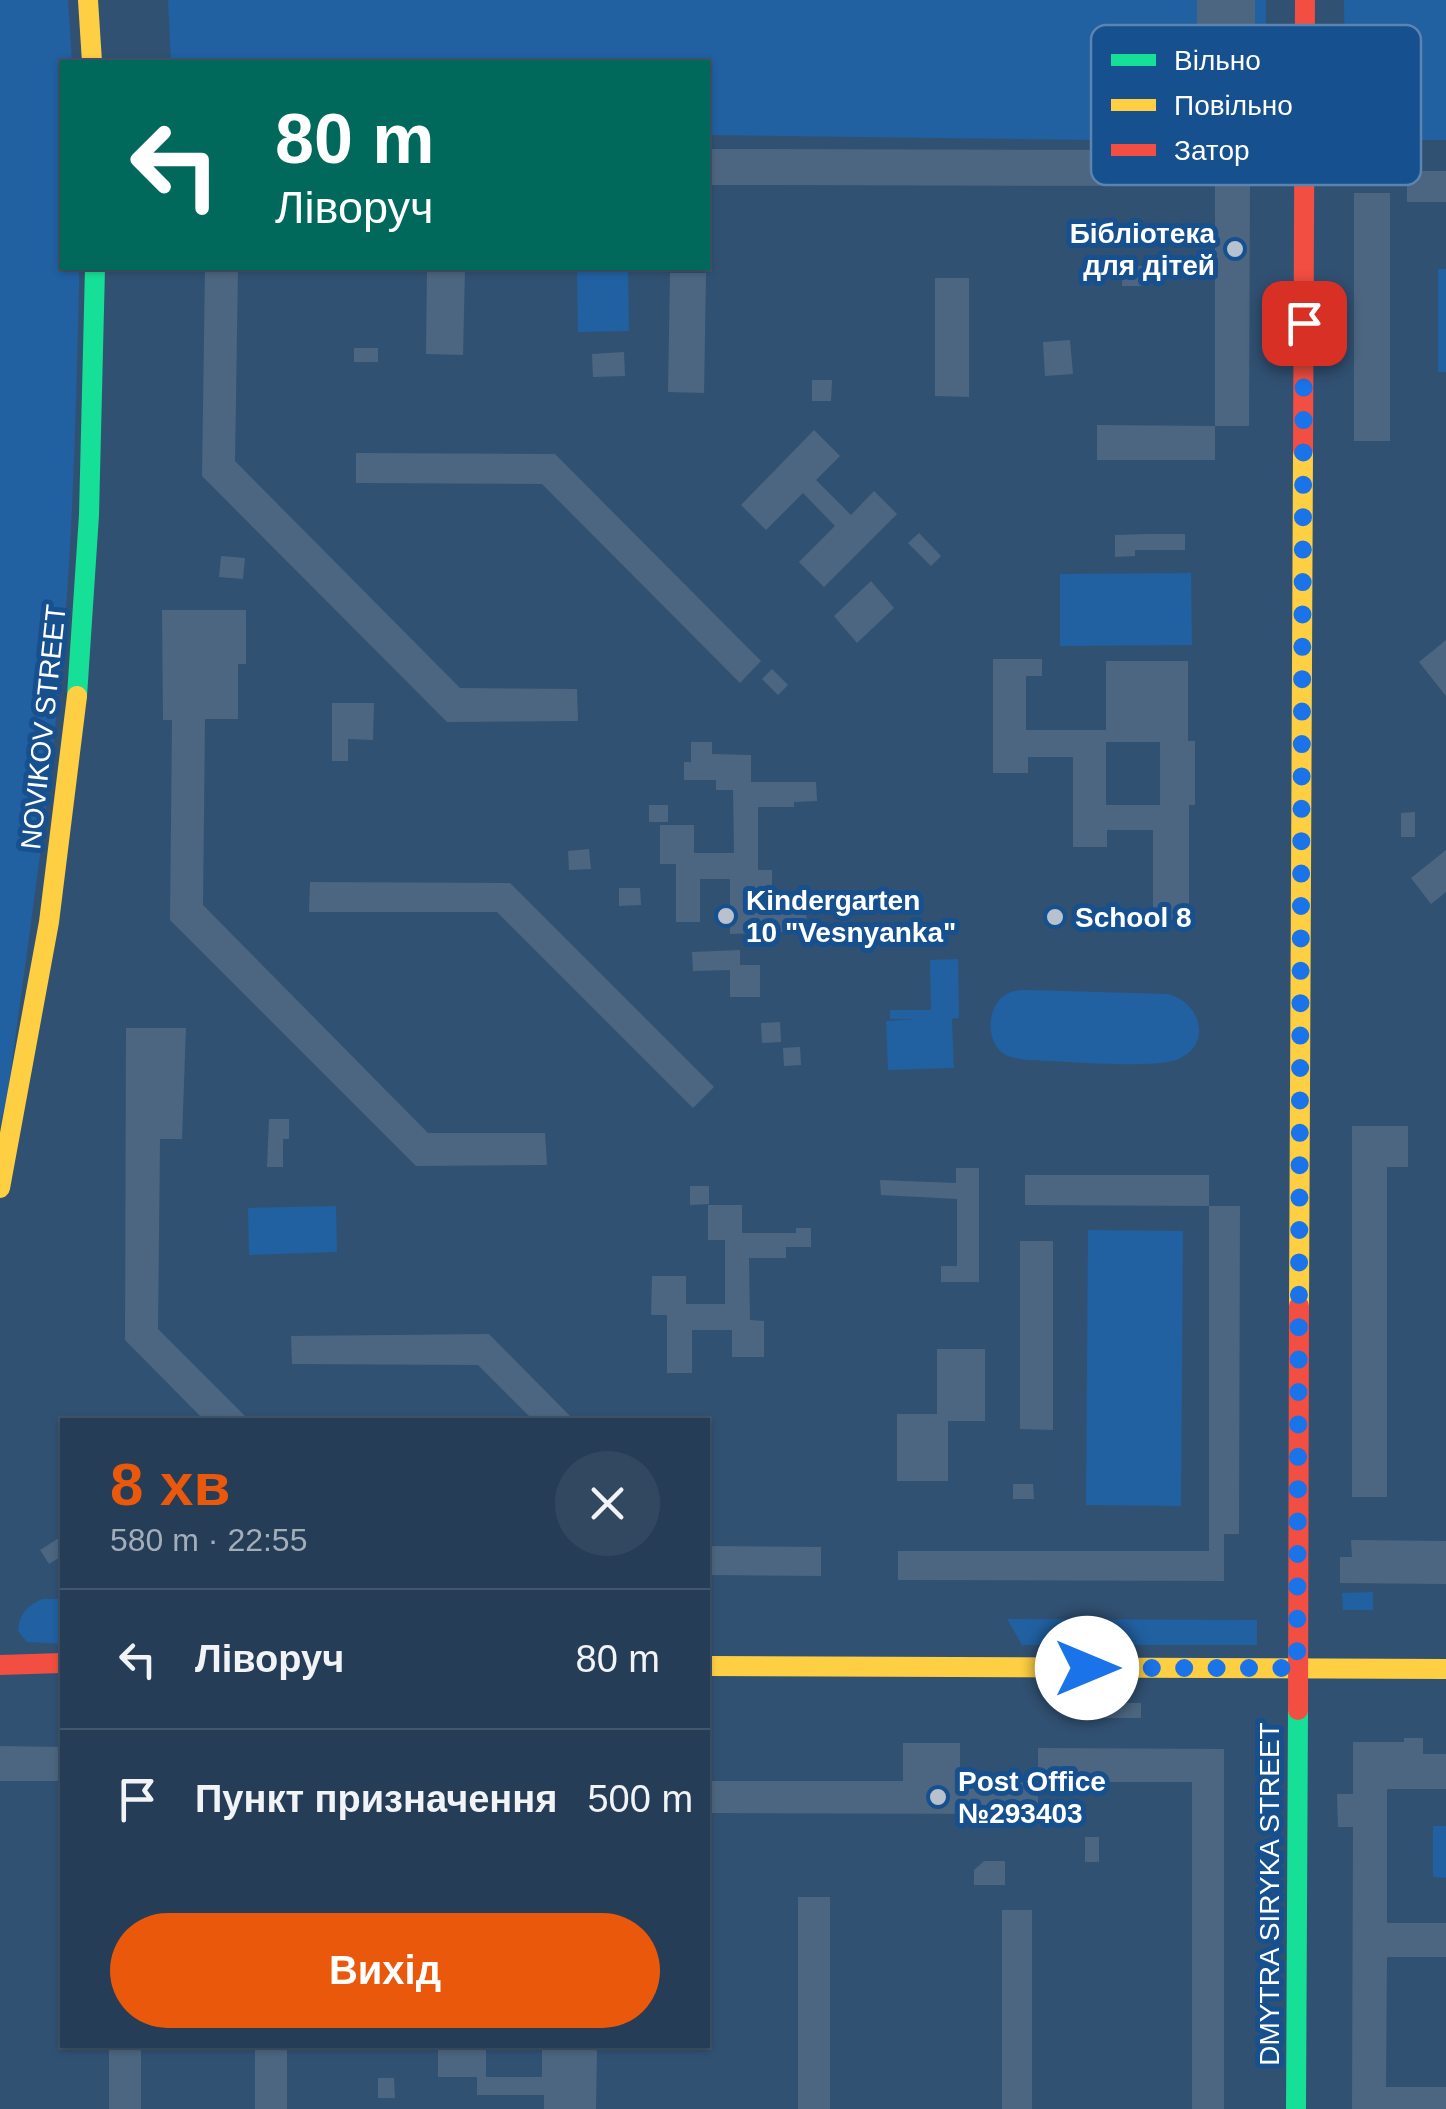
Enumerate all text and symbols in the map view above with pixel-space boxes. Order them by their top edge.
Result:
legend [1091,25,1421,185]
text: Вільно [1174,45,1261,76]
text: Повільно [1174,90,1293,121]
icon: left [110,100,240,230]
text: 80 m [275,100,435,178]
text: Затор [1174,135,1250,166]
text: Ліворуч [275,182,433,233]
place label: Бібліотека для дітей [1070,218,1215,281]
marker: Бібліотека для дітей [1224,238,1246,260]
pin [1262,281,1347,366]
icon: arrive [1277,296,1332,351]
street label: NOVIKOV STREET [15,603,72,851]
place label: Kindergarten 10 "Vesnyanka" [746,885,956,948]
place label: School 8 [1075,902,1192,933]
marker: Kindergarten 10 "Vesnyanka" [715,905,737,927]
marker: School 8 [1044,906,1066,928]
text: 8 хв [110,1451,230,1518]
button: close [555,1451,660,1556]
text: 580 m · 22:55 [110,1522,307,1558]
position arrow [1035,1616,1139,1720]
icon: left [110,1632,165,1687]
text: Ліворуч [195,1638,344,1680]
text: 80 m [576,1638,660,1680]
street label: DMYTRA SIRYKA STREET [1254,1722,1285,2066]
place label: Post Office №293403 [958,1766,1106,1829]
icon: arrive [110,1772,165,1827]
text: Пункт призначення [195,1778,557,1820]
text: 500 m [587,1778,693,1820]
marker: Post Office №293403 [927,1786,949,1808]
button: Вихід [110,1913,660,2028]

